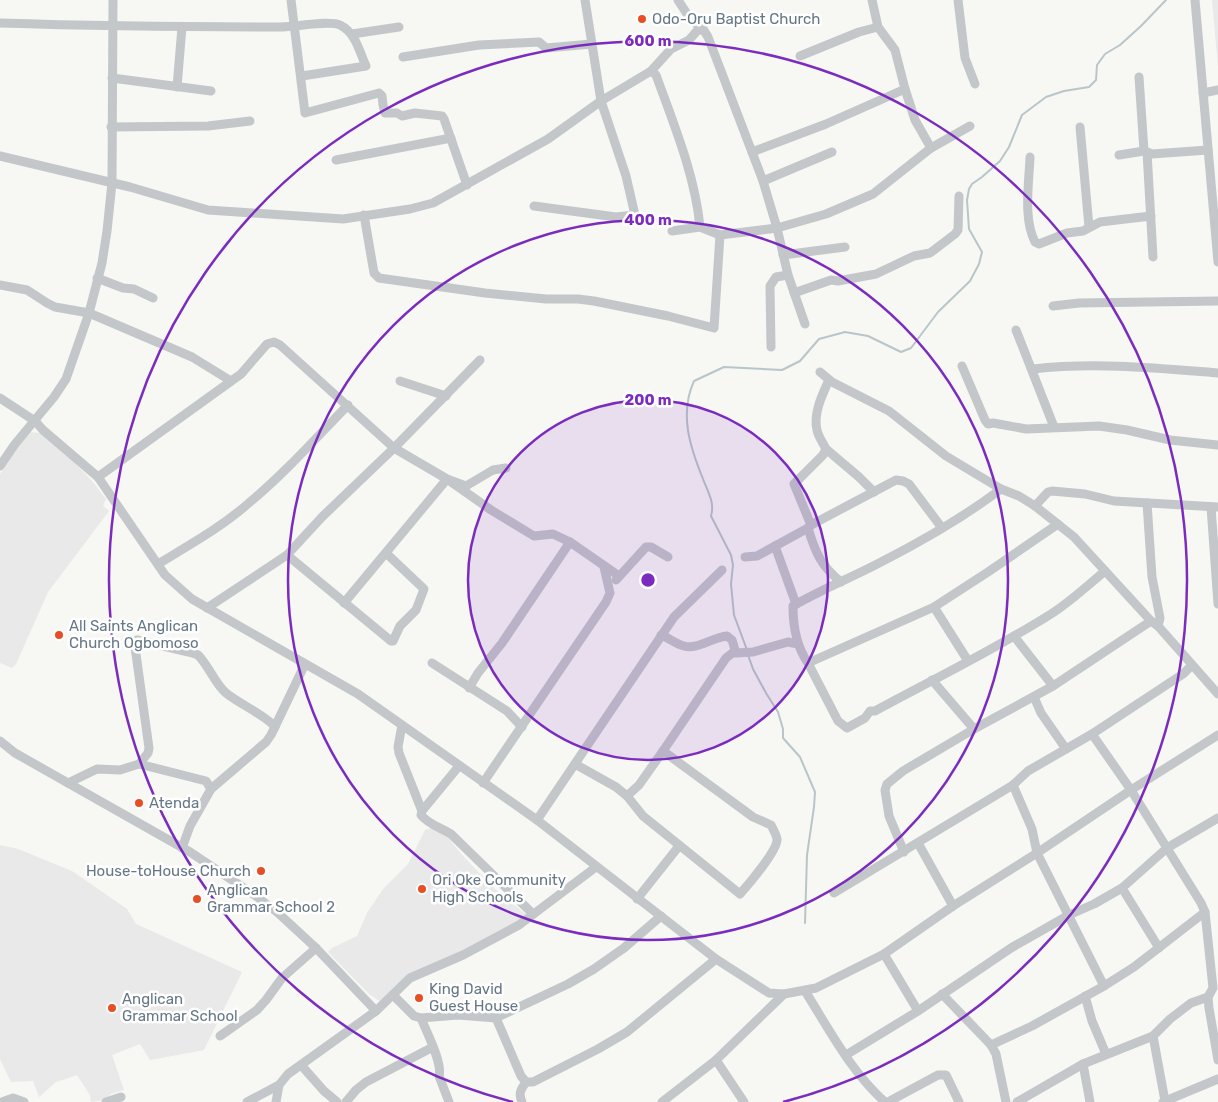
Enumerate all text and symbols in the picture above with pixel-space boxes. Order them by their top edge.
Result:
place label: Odo-Oru Baptist Church [652,10,820,28]
marker: Odo-Oru Baptist Church [636,13,648,25]
text: 600 m [624,32,672,50]
text: 400 m [624,211,672,229]
text: 200 m [624,391,672,409]
centre of rings [639,571,657,589]
place label: All Saints Anglican Church Ogbomoso [69,617,199,652]
marker: All Saints Anglican Church Ogbomoso [53,629,65,641]
place label: Atenda [149,794,199,812]
marker: Atenda [133,797,145,809]
place label: House-toHouse Church [86,862,251,880]
marker: House-toHouse Church [255,865,267,877]
place label: Ori Oke Community High Schools [432,871,566,906]
place label: Anglican Grammar School 2 [207,881,335,916]
marker: Ori Oke Community High Schools [416,883,428,895]
marker: Anglican Grammar School 2 [191,893,203,905]
place label: King David Guest House [429,980,518,1015]
place label: Anglican Grammar School [122,990,238,1025]
marker: King David Guest House [413,992,425,1004]
marker: Anglican Grammar School [106,1002,118,1014]

